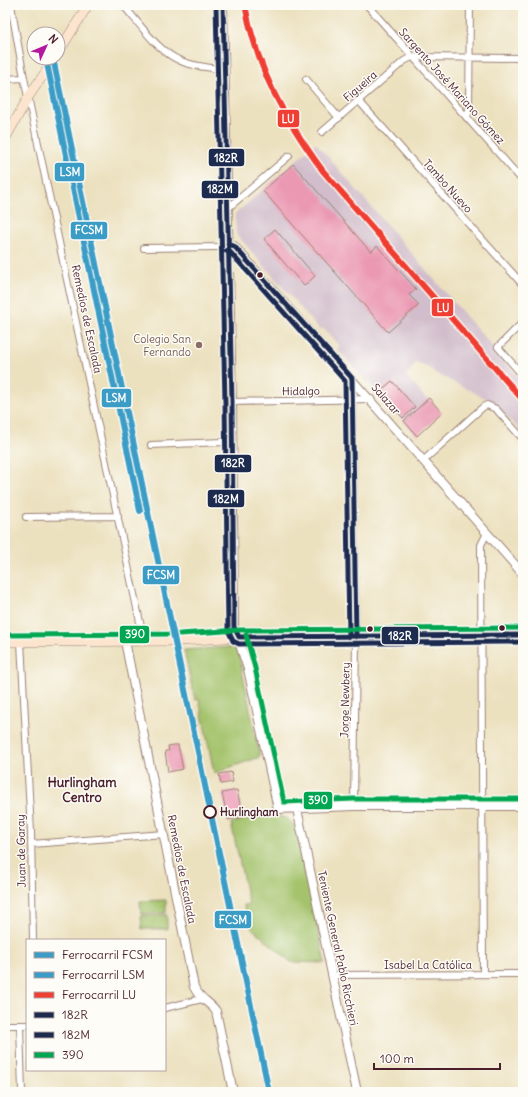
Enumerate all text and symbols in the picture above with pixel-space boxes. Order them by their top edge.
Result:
street label: Sargento José Mariano Gómez [396,25,508,147]
north arrow [26,26,66,66]
text: N [46,31,61,47]
street label: Figueira [340,68,380,104]
line badge: LU [277,109,300,128]
text: LU [281,112,295,126]
line badge: 182R [208,148,245,167]
text: 182R [214,151,238,165]
street label: Tambo Nuevo [420,156,476,216]
line badge: LSM [54,162,85,182]
text: LSM [59,165,81,179]
line badge: 182M [201,180,239,199]
text: 182M [207,182,233,196]
line badge: FCSM [70,221,108,240]
text: FCSM [75,223,103,237]
street label: Remedios de Escalada [69,263,105,375]
unlabelled marker [255,270,265,280]
line badge: LU [431,298,454,317]
text: LU [436,301,450,315]
place label: Colegio San Fernando [133,332,191,359]
marker: Colegio San Fernando [194,340,204,350]
street label: Salazar [369,380,404,418]
street label: Hidalgo [282,384,320,398]
line badge: LSM [101,388,132,408]
text: LSM [105,391,127,405]
line badge: 182R [214,454,252,473]
text: 182R [221,456,245,470]
line badge: 182M [207,489,245,508]
text: 182M [213,492,239,506]
line badge: FCSM [142,565,180,585]
text: FCSM [147,568,175,582]
unlabelled marker [497,623,507,633]
unlabelled marker [365,624,375,634]
line badge: 390 [119,625,150,644]
line badge: 182R [381,626,419,645]
text: 390 [125,627,145,641]
text: 182R [388,629,412,643]
street label: Jorge Newbery [337,662,353,738]
district label: Hurlingham Centro [47,774,117,806]
line badge: 390 [303,791,333,810]
text: 390 [308,793,328,807]
marker: Hurlingham [203,805,217,819]
place label: Hurlingham [220,805,279,820]
street label: Remedios de Escalada [165,813,199,925]
street label: Juan de Garay [13,814,29,888]
street label: Teniente General Pablo Ricchieri [315,869,361,1027]
line badge: FCSM [214,910,252,929]
text: FCSM [219,913,247,927]
legend [26,939,166,1071]
text: Ferrocarril FCSM [62,947,153,962]
street label: Isabel La Católica [384,958,472,972]
text: Ferrocarril LSM [62,967,145,982]
text: Ferrocarril LU [62,987,136,1002]
text: 182R [62,1007,88,1022]
text: 182M [62,1027,90,1042]
scale bar [374,1045,500,1071]
text: 390 [62,1047,84,1062]
text: 100 m [380,1051,414,1066]

